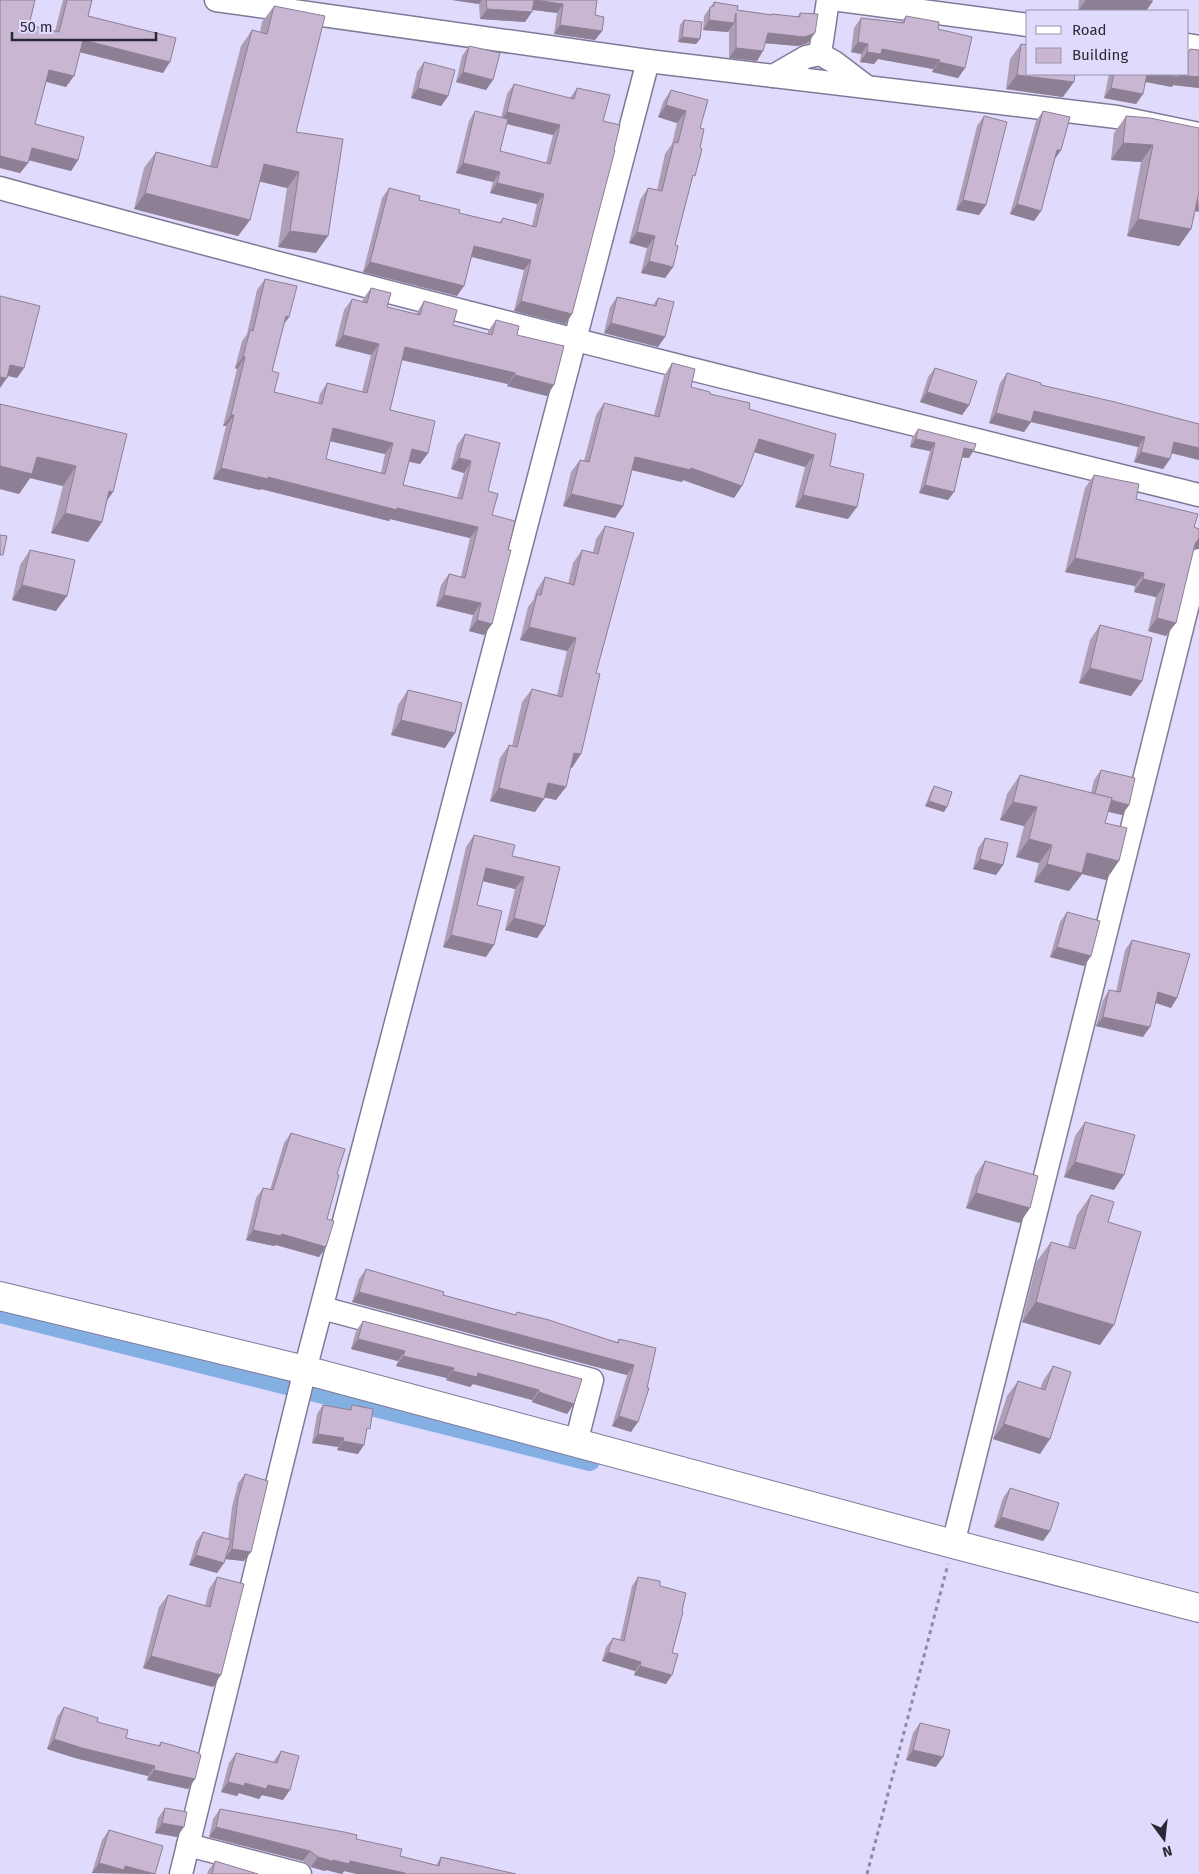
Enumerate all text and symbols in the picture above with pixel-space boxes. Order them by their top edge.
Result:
scale bar [12,10,156,42]
legend [1026,10,1189,75]
text: 50 m [20,18,53,36]
text: Road [1072,21,1107,39]
text: Building [1072,46,1128,64]
north arrow [1139,1814,1189,1864]
text: N [1161,1842,1174,1860]

